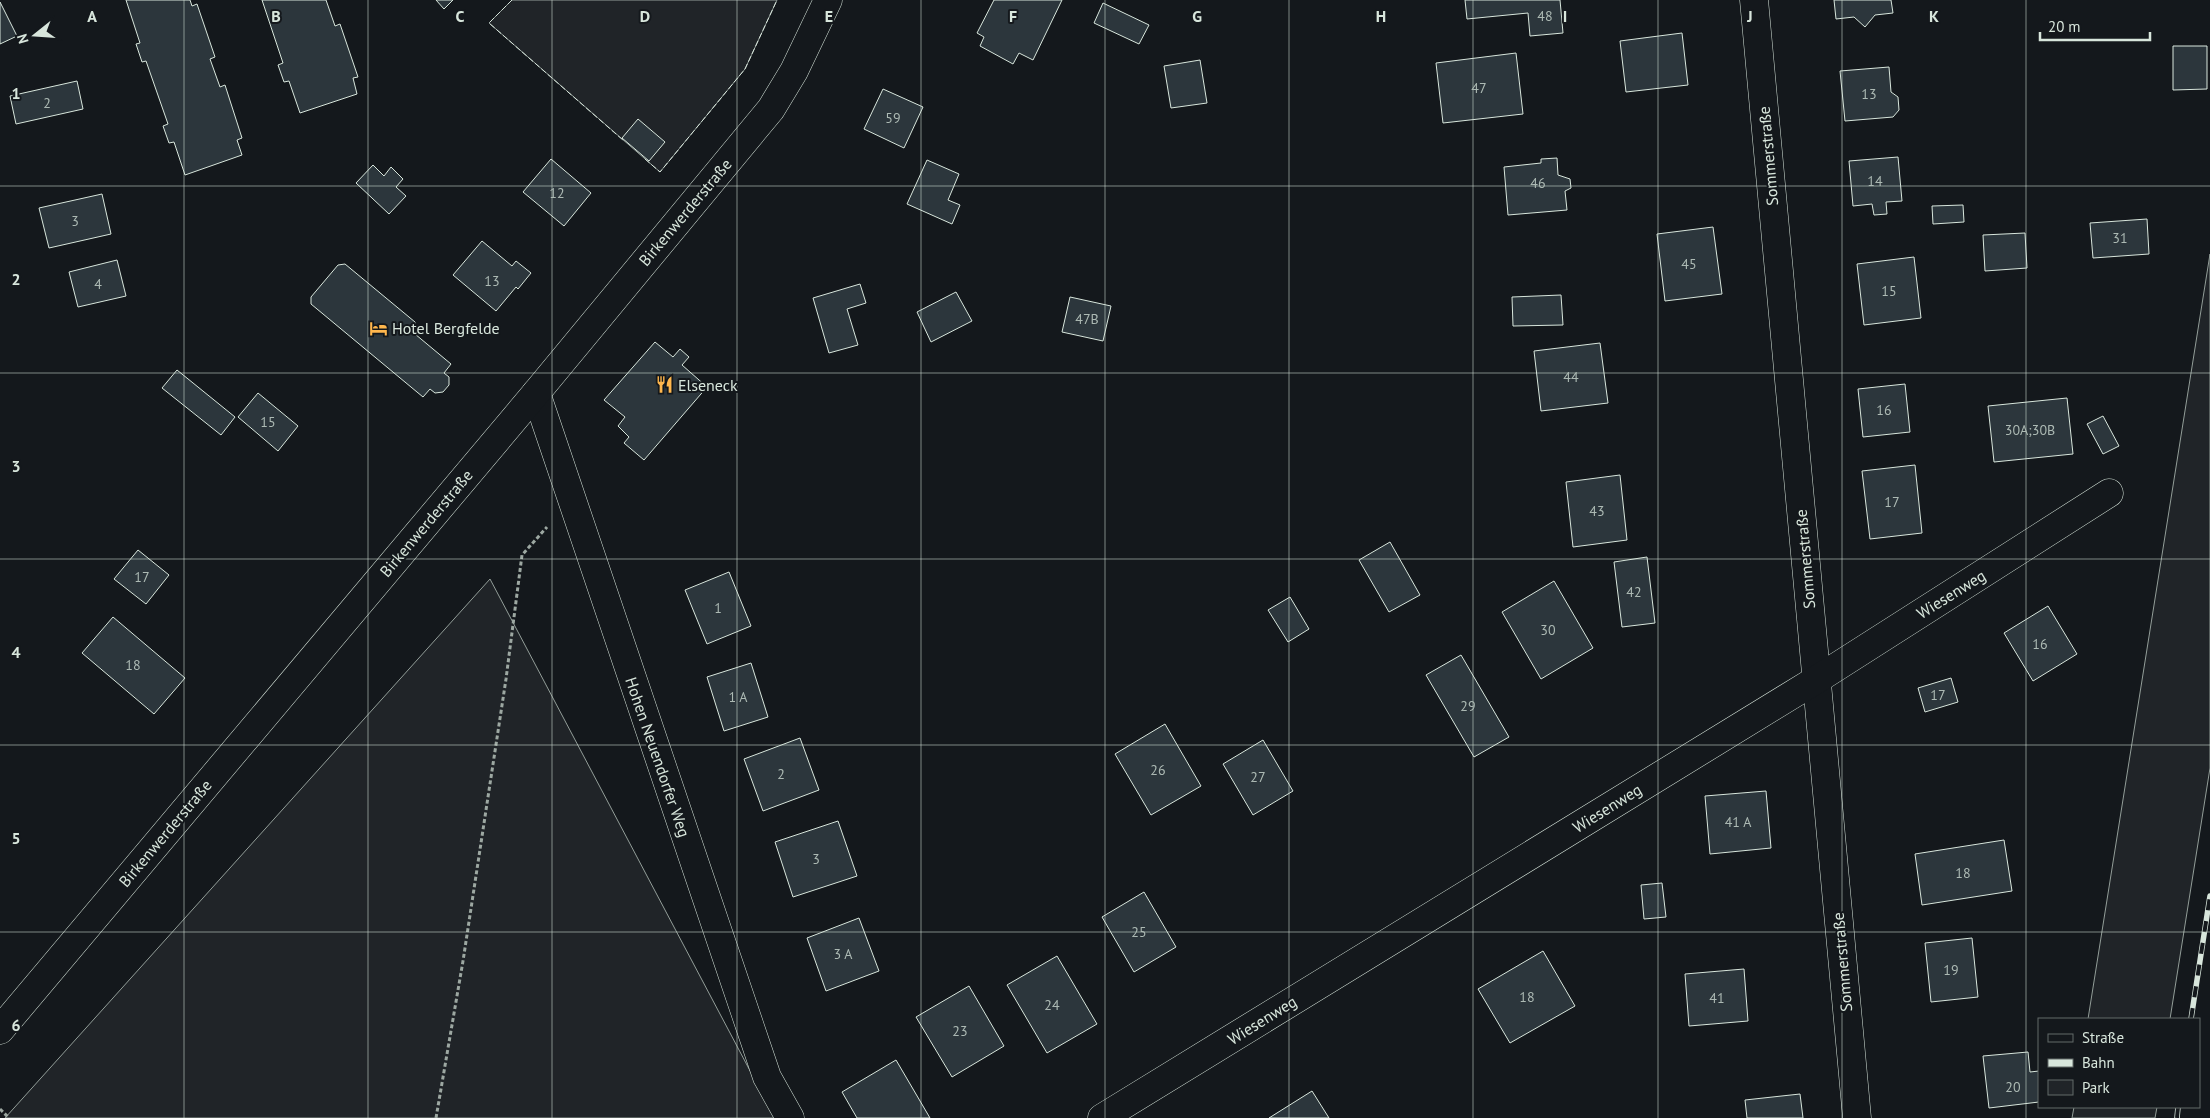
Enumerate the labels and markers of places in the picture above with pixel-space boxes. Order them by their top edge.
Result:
hotel icon: Hotel Bergfelde [368,318,388,338]
place label: Hotel Bergfelde [392,318,500,338]
restaurant icon: Elseneck [654,375,674,395]
place label: Elseneck [678,375,738,395]

